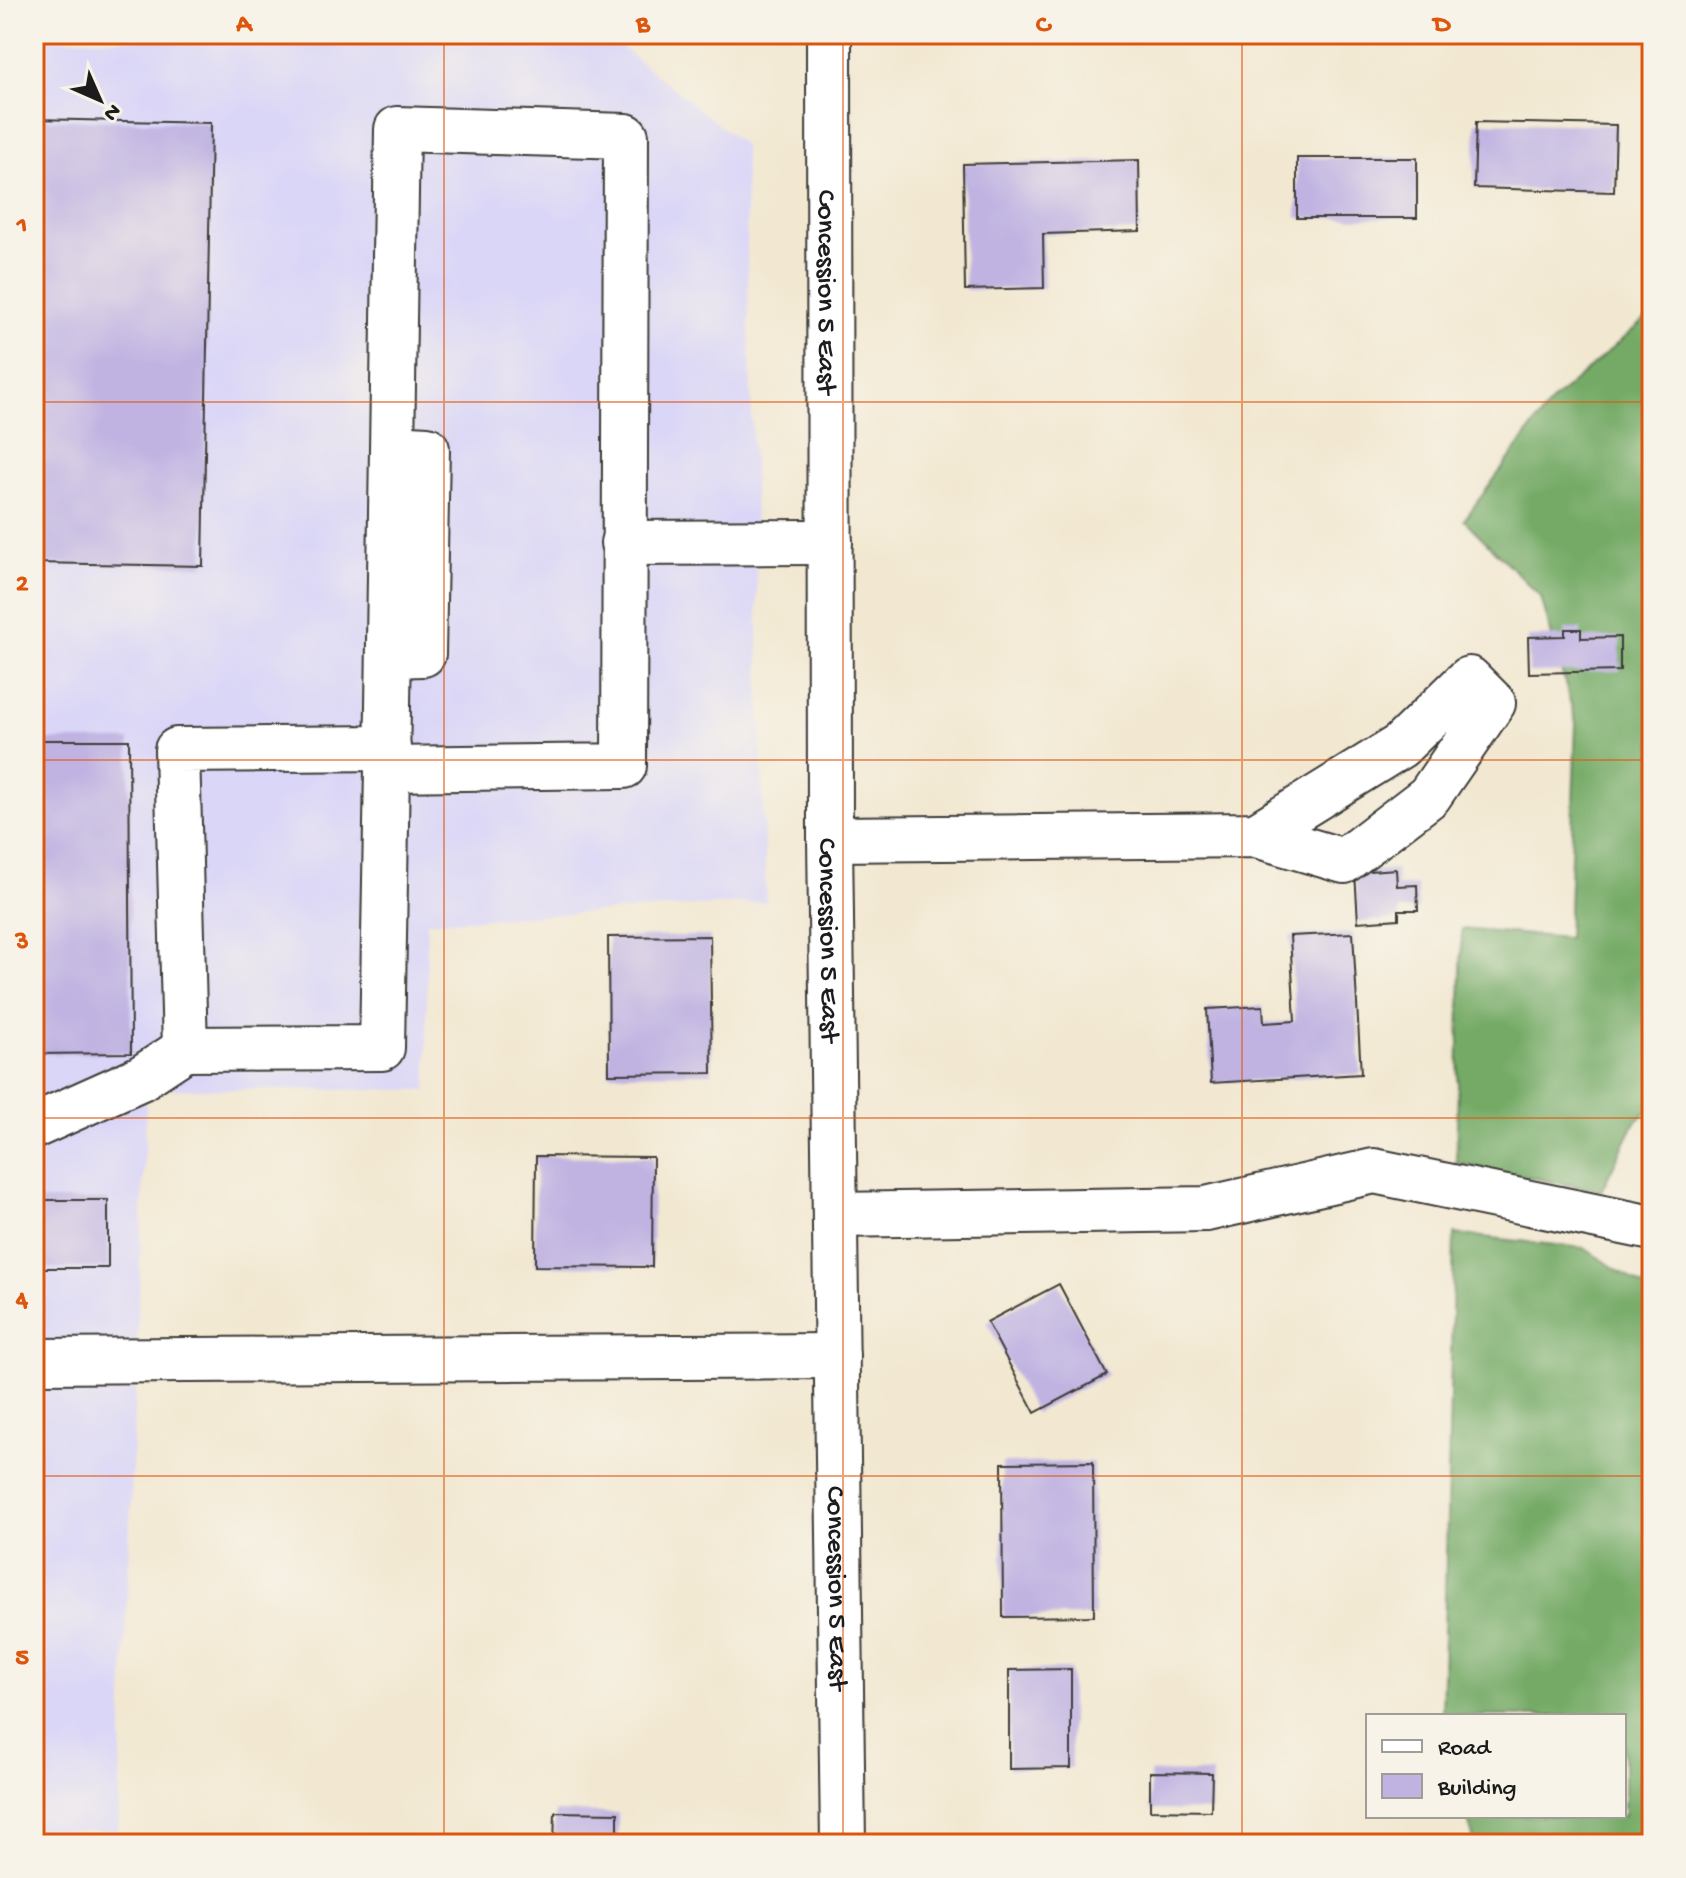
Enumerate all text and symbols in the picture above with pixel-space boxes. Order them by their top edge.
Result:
text: A [235,11,253,42]
text: B [635,11,651,42]
text: C [1036,11,1053,42]
text: D [1432,11,1452,42]
north arrow [60,60,140,140]
text: N [97,97,126,126]
street label: Concession 5 East [808,190,841,397]
text: 1 [16,212,27,243]
text: 2 [16,570,29,601]
street label: Concession 5 East [809,838,845,1045]
text: 3 [14,928,29,959]
text: 4 [15,1286,29,1317]
street label: Concession 5 East [817,1486,853,1693]
text: 5 [15,1644,29,1675]
legend [1366,1714,1626,1818]
text: Road [1438,1735,1492,1764]
text: Building [1437,1775,1516,1804]

